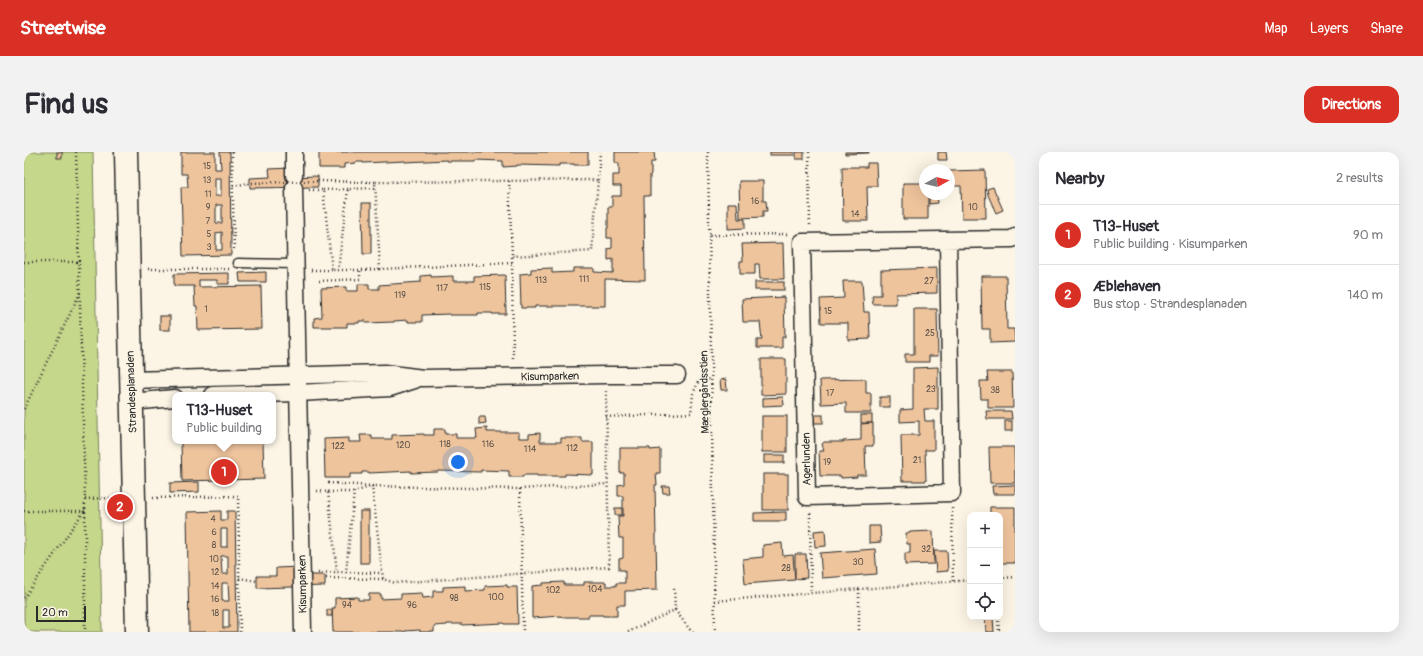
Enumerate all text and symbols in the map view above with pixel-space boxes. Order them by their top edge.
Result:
text: Streetwise [20,16,106,40]
text: Map [1265,20,1288,37]
text: Layers [1310,20,1348,37]
text: Share [1370,20,1403,37]
button: Directions [1304,86,1399,123]
text: Find us [24,87,108,122]
house number: 15 [203,161,211,172]
north arrow [919,164,955,200]
text: Nearby [1055,168,1104,189]
text: 2 results [1336,170,1383,186]
house number: 13 [203,175,211,186]
house number: 11 [204,189,212,200]
house number: 16 [751,196,759,207]
house number: 9 [206,202,211,213]
house number: 10 [968,202,978,213]
house number: 14 [851,209,860,220]
house number: 7 [206,216,211,227]
text: T13-Huset [1093,217,1159,236]
text: 1 [1065,227,1071,243]
text: 90 m [1353,227,1383,243]
house number: 5 [207,229,212,240]
text: Public building · Kisumparken [1093,236,1248,252]
house number: 3 [206,242,212,253]
house number: 111 [579,274,589,285]
house number: 113 [535,275,547,286]
house number: 27 [924,276,934,287]
text: Æblehaven [1093,277,1161,296]
house number: 115 [479,282,491,293]
house number: 117 [436,283,448,294]
text: 2 [1064,287,1072,303]
text: 140 m [1347,287,1383,303]
house number: 119 [394,290,406,301]
text: Bus stop · Strandesplanaden [1093,296,1247,312]
house number: 1 [204,304,208,315]
house number: 15 [824,306,832,317]
house number: 25 [925,328,935,339]
street label: Mæglergårdsstien [697,350,712,434]
street label: Strandesplanaden [124,351,139,433]
street label: Kisumparken [521,369,579,384]
house number: 23 [926,384,936,395]
house number: 38 [990,385,1000,396]
house number: 17 [826,388,834,399]
popup [172,392,276,444]
text: T13-Huset [186,401,252,420]
text: Public building [186,420,262,436]
street label: Agerlunden [800,432,813,486]
house number: 118 [439,439,451,450]
house number: 116 [482,439,494,450]
house number: 120 [396,440,410,451]
house number: 122 [331,441,345,452]
house number: 112 [566,443,578,454]
house number: 114 [524,444,537,455]
your location [448,452,468,472]
house number: 21 [913,455,921,466]
pin: 1 [211,457,237,487]
house number: 19 [823,457,831,468]
pin: 2 [107,492,133,522]
map controls [967,512,1003,620]
button: + [967,512,1003,548]
house number: 4 [210,514,216,525]
house number: 6 [211,527,217,538]
house number: 8 [212,540,217,551]
house number: 32 [921,544,931,555]
button: − [967,548,1003,584]
house number: 10 [209,554,219,565]
street label: Kisumparken [295,555,310,613]
house number: 30 [852,557,864,568]
house number: 28 [781,563,791,574]
house number: 12 [211,567,219,578]
house number: 14 [211,581,220,592]
house number: 104 [588,584,603,595]
button: locate [967,584,1003,620]
house number: 102 [546,585,560,596]
house number: 100 [488,592,504,603]
house number: 98 [449,593,459,604]
house number: 16 [211,594,219,605]
house number: 94 [342,600,353,611]
house number: 96 [407,600,417,611]
scale bar [36,604,86,623]
text: 20 m [42,606,68,619]
house number: 18 [211,608,219,619]

